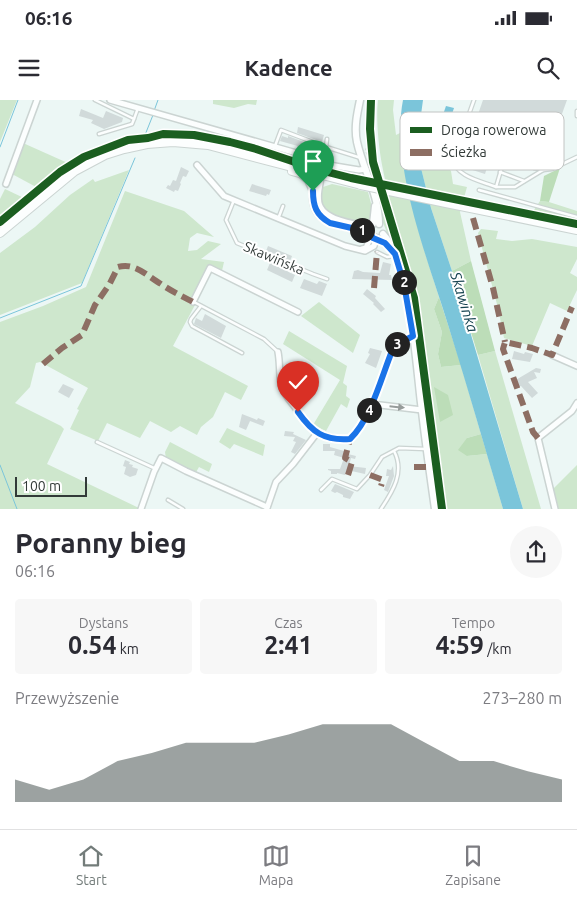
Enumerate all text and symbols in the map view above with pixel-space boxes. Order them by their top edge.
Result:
text: 06:16 [25,7,73,29]
icon: menu [15,54,43,82]
icon: search [534,54,562,82]
text: Kadence [244,55,333,80]
legend [400,112,564,170]
text: Droga rowerowa [441,122,546,138]
pin [292,140,334,191]
text: Ścieżka [441,143,487,160]
icon: arrive [299,147,327,175]
pin: 1 [350,218,374,242]
text: 1 [359,222,366,238]
street label: Skawińska [241,238,307,278]
water label: Skawinka [447,269,482,334]
pin: 2 [392,270,416,294]
text: 2 [401,274,408,290]
pin: 3 [384,332,410,356]
text: 3 [394,336,401,352]
pin [277,361,319,412]
icon: check [284,368,312,396]
pin: 4 [356,398,382,422]
text: 4 [366,402,373,418]
one-way arrow [389,403,405,411]
scale bar [15,474,88,497]
text: 100 m [22,478,61,494]
button: share [510,526,562,578]
text: Poranny bieg [15,527,187,558]
text: 06:16 [15,562,55,580]
text: Dystans [79,615,128,631]
text: Czas [274,615,303,631]
text: Tempo [452,615,495,631]
text: 0.54 [68,631,117,659]
text: 2:41 [264,631,313,659]
text: 4:59 [436,631,484,659]
text: km [117,641,139,657]
text: /km [484,641,512,657]
text: Przewyższenie [15,689,119,707]
text: 273–280 m [482,689,562,707]
tab: Start [76,842,107,888]
tab: Mapa [259,842,293,888]
tab: Zapisane [445,842,501,888]

